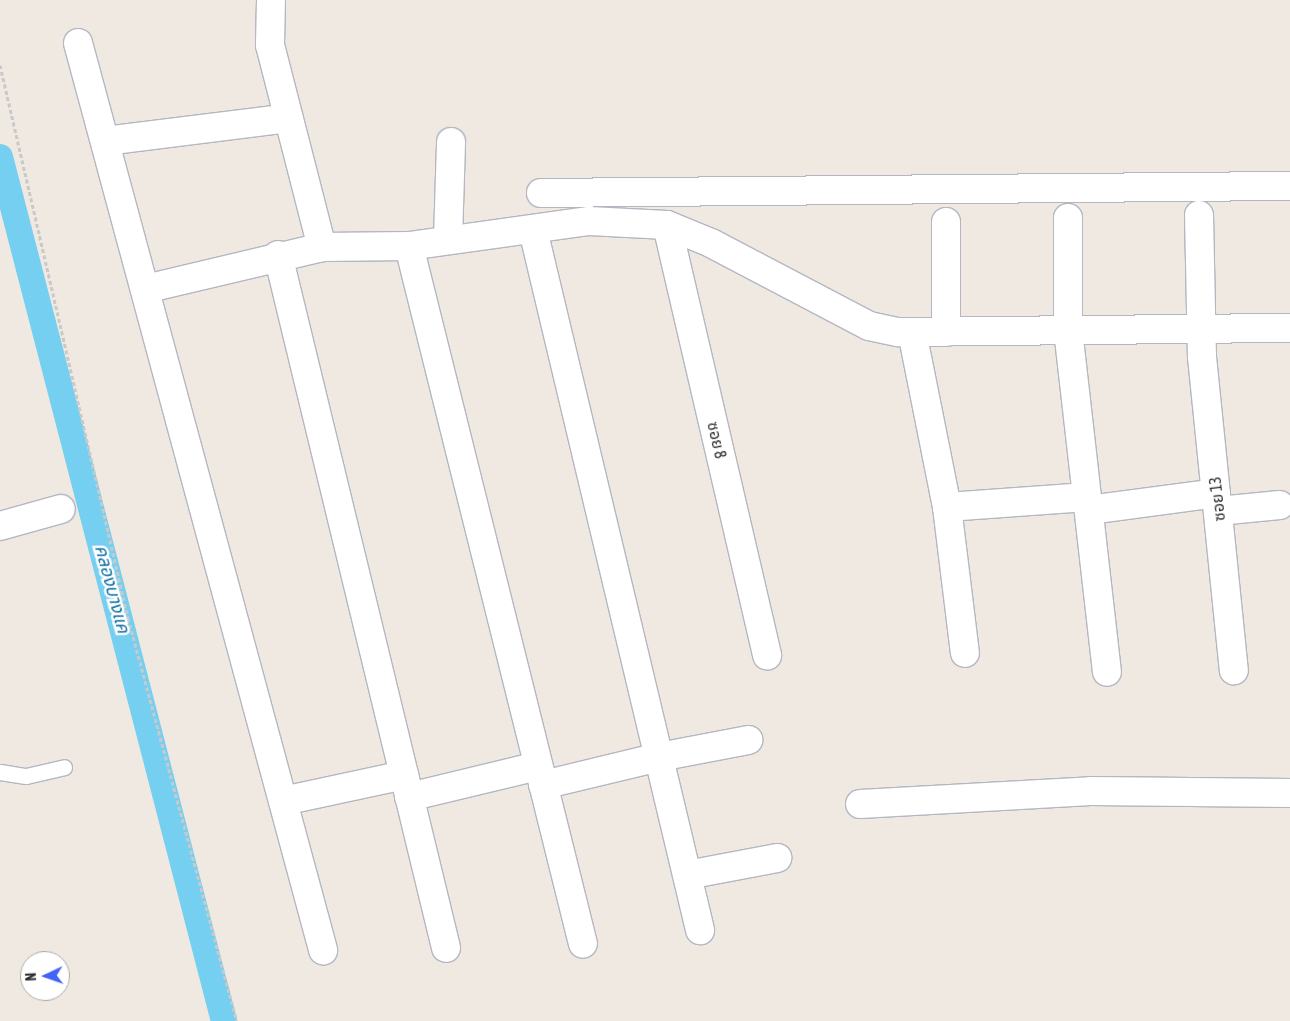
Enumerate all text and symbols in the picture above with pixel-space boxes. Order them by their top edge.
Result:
street label: ซอย 8 [703,420,731,460]
street label: ซอย 13 [1205,476,1229,522]
water label: คลองบางแค [90,543,134,635]
north arrow [20,951,70,1001]
text: N [23,972,39,981]

